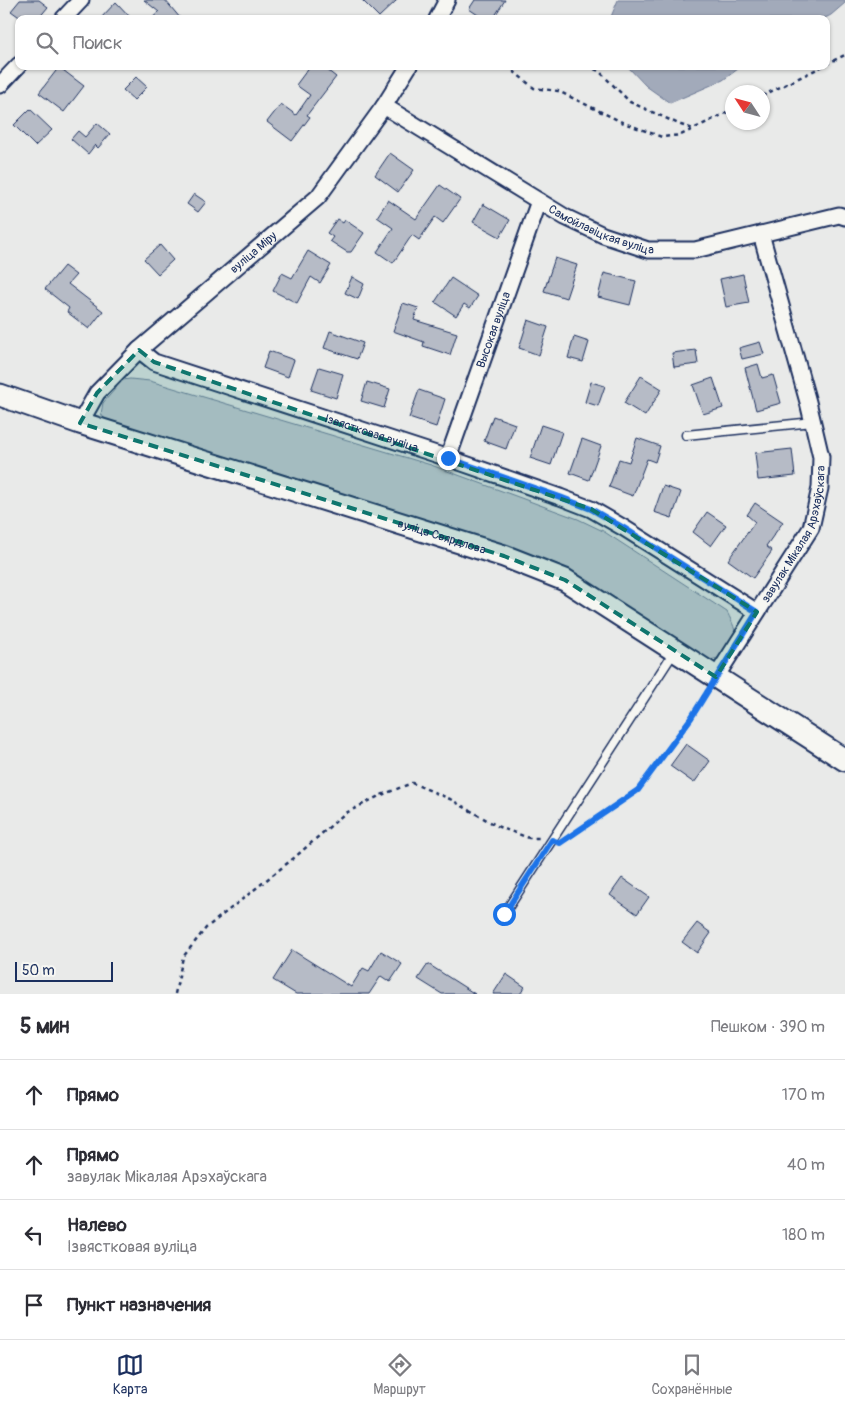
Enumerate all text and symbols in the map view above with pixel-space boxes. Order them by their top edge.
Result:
search box [15,15,830,70]
icon: search [33,29,61,57]
text: Поиск [73,31,123,55]
north arrow [725,85,770,130]
street label: Самойлавіцкая вуліца [546,202,654,258]
street label: вуліца Міру [227,228,280,277]
street label: Высокая вуліца [473,289,514,370]
street label: Ізвястковая вуліца [323,411,420,456]
route end [437,447,460,470]
street label: завулак Мікалая Арэхаўскага [758,465,829,605]
street label: вуліца Свярдлова [396,516,488,558]
route start [493,903,516,926]
scale bar [15,959,112,982]
text: 50 m [22,962,55,979]
text: 5 мин [20,1013,70,1040]
text: Пешком · 390 m [711,1017,825,1037]
icon: ahead [20,1081,48,1109]
text: Прямо [67,1083,119,1107]
text: 170 m [782,1085,825,1105]
text: Прямо [67,1143,119,1167]
icon: ahead [20,1151,48,1179]
text: 40 m [787,1155,825,1175]
text: завулак Мікалая Арэхаўскага [67,1167,267,1187]
text: Налево [67,1213,127,1237]
icon: left [20,1221,48,1249]
text: 180 m [782,1225,825,1245]
text: Ізвястковая вуліца [67,1237,197,1257]
icon: arrive [20,1291,48,1319]
text: Пункт назначения [67,1293,211,1317]
tab: Карта [113,1351,148,1398]
tab: Маршрут [373,1351,426,1398]
tab: Сохранённые [651,1351,732,1398]

